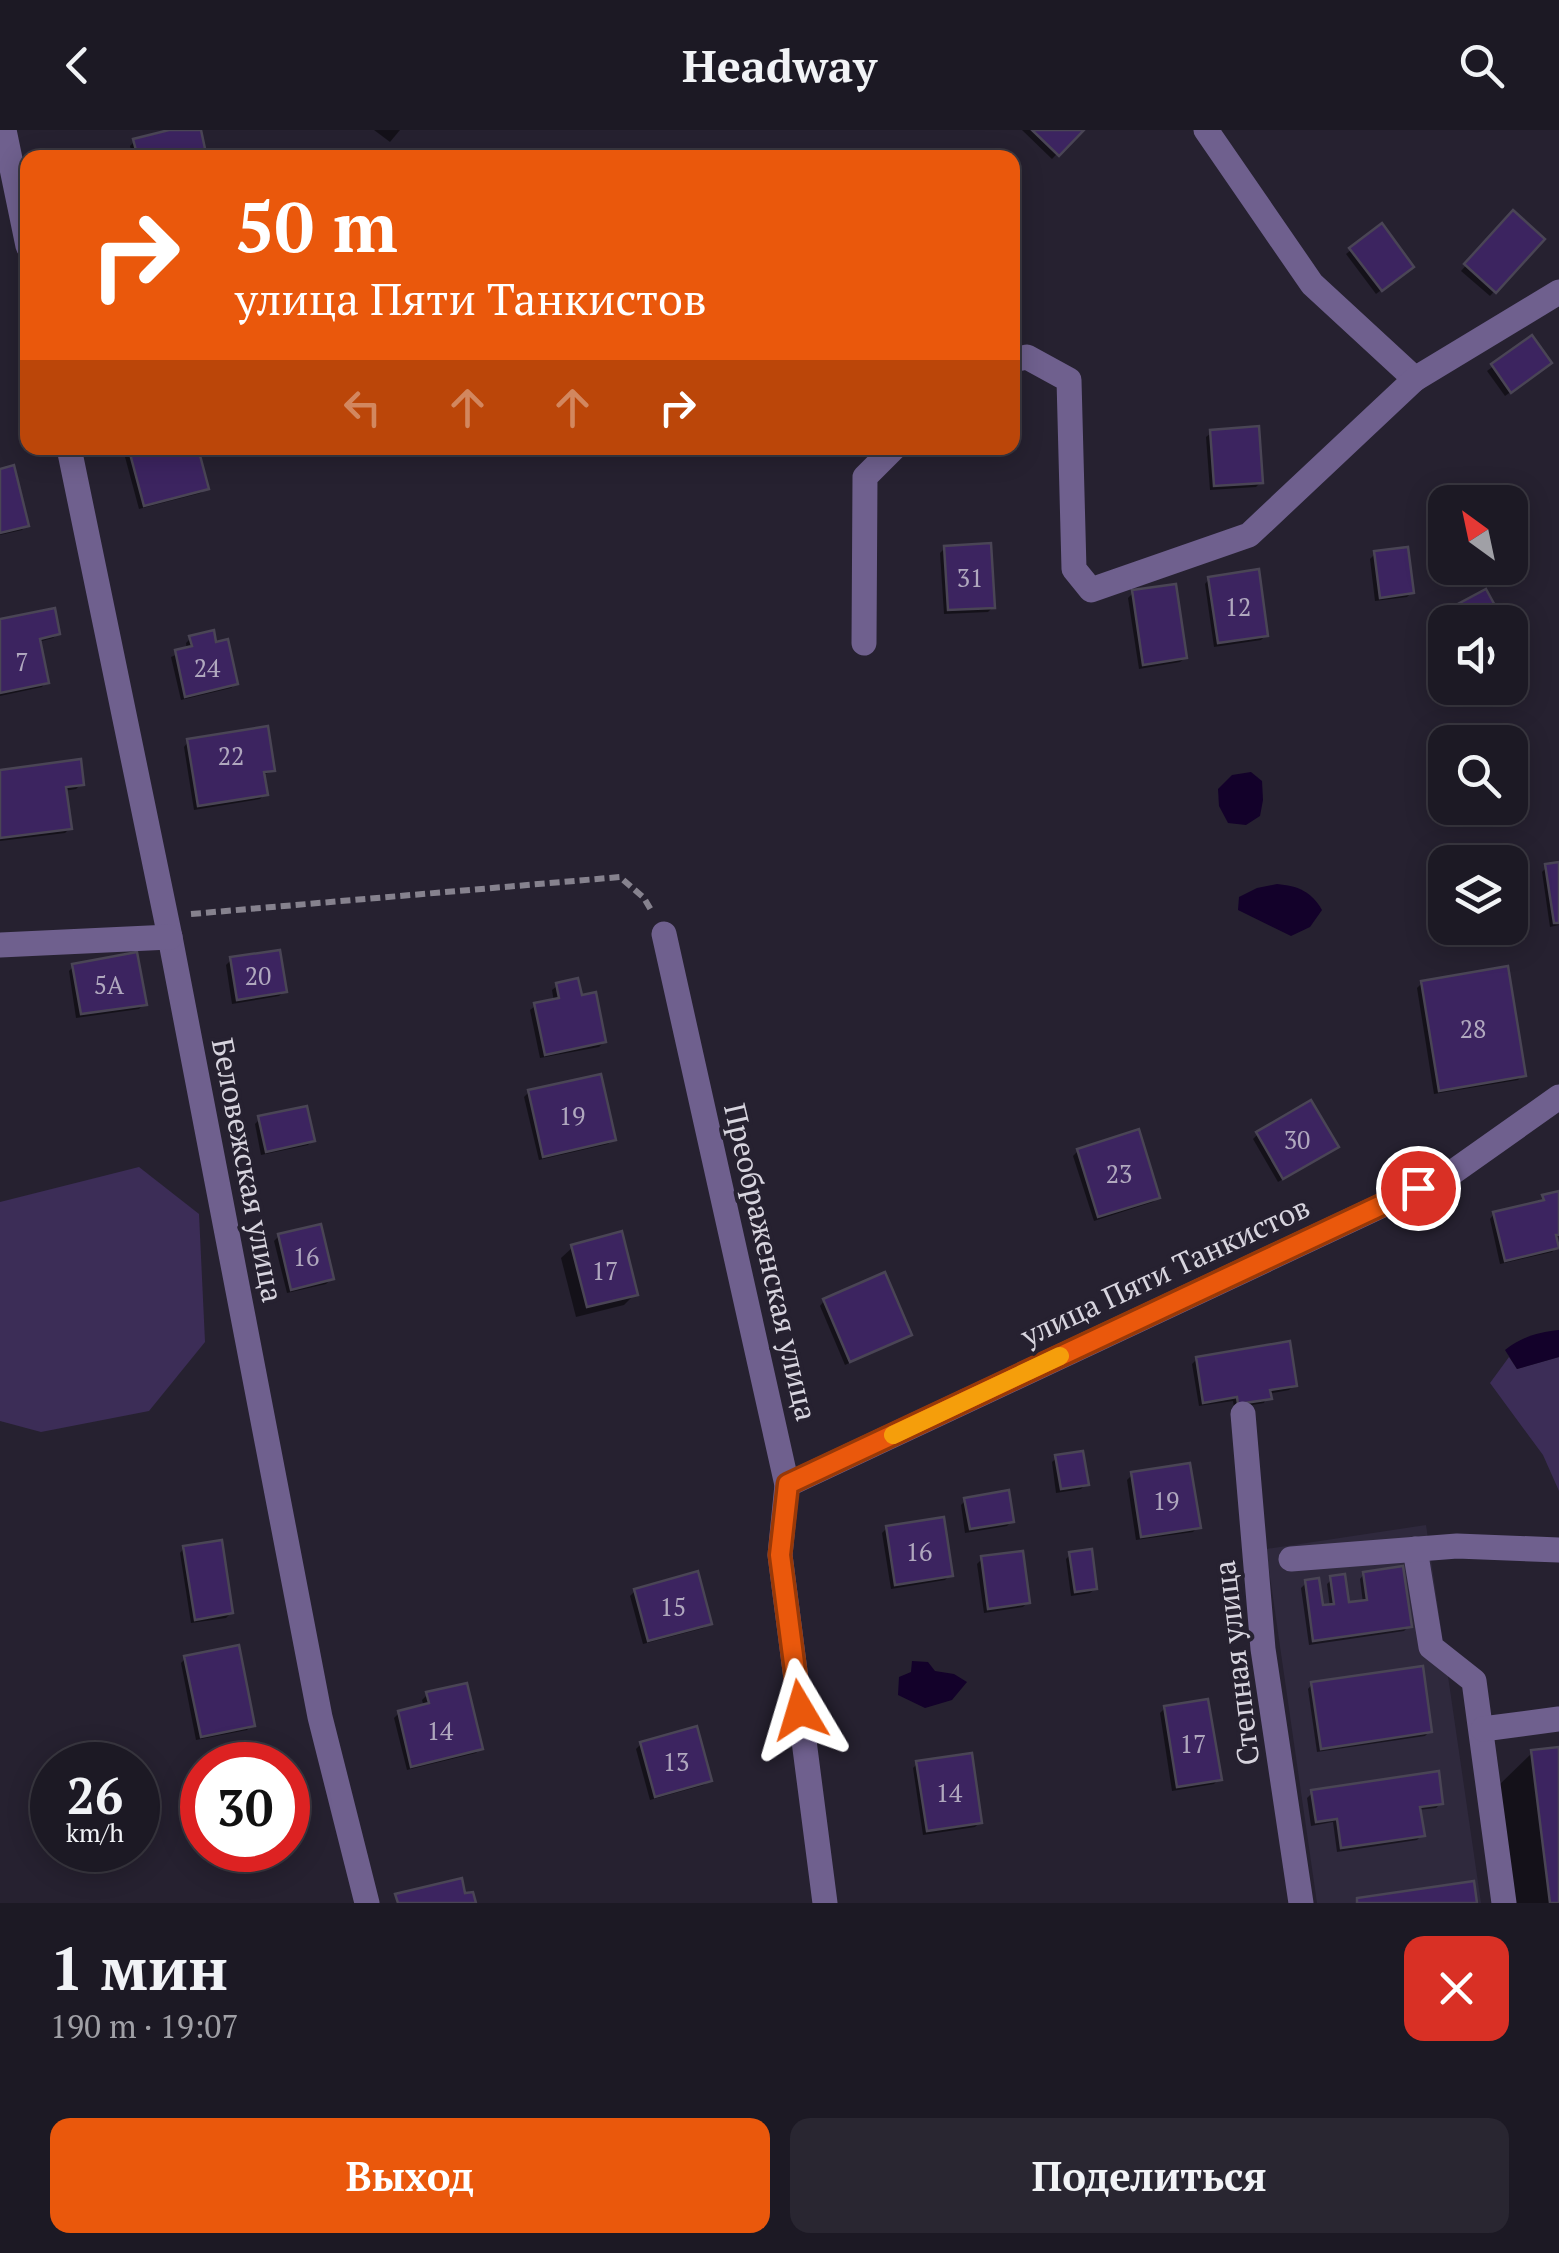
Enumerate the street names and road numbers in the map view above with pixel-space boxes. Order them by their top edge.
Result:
street label: Беловежская улица [203,1034,293,1306]
street label: Преображенская улица [715,1099,827,1425]
street label: улица Пяти Танкистов [1013,1186,1316,1356]
street label: Степная улица [1204,1558,1268,1768]

